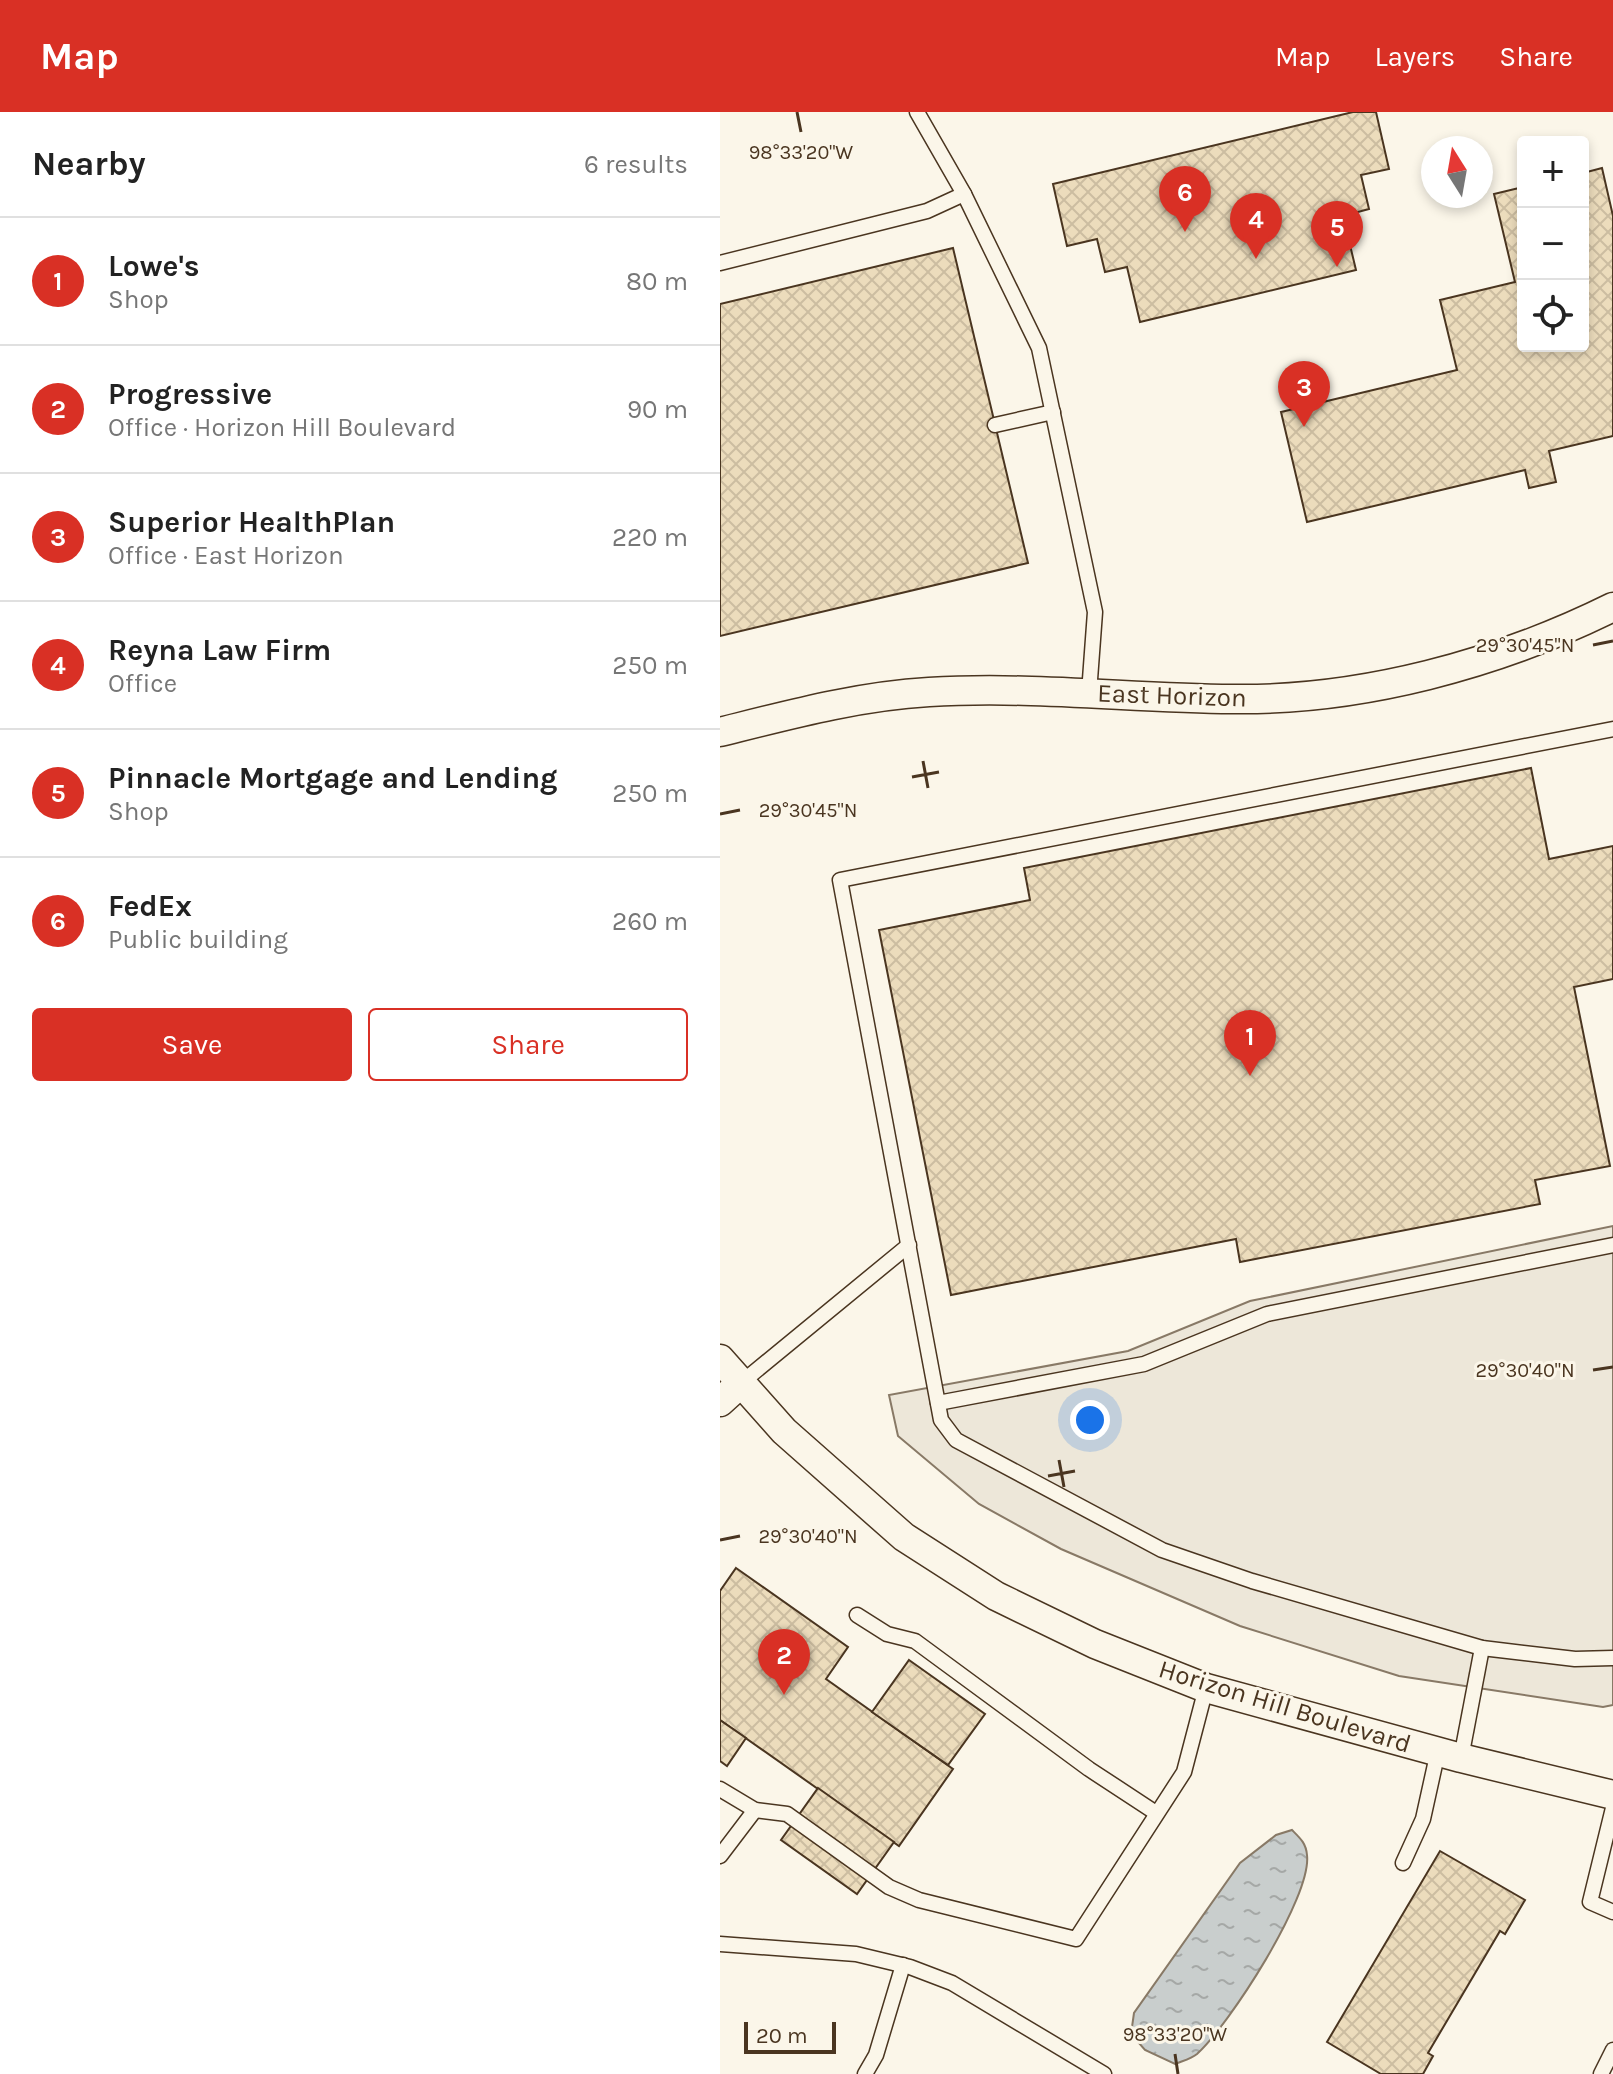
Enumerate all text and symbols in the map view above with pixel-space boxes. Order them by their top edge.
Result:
text: Map [40,34,119,79]
text: Map [1275,40,1330,73]
text: Layers [1374,40,1455,73]
text: Share [1499,40,1573,73]
north arrow [1421,136,1493,208]
map controls [1517,136,1589,352]
button: + [1517,136,1589,208]
text: 98°33'20"W [749,141,853,164]
text: Nearby [32,144,146,184]
text: 6 results [584,149,688,180]
pin: 6 [1159,166,1211,232]
pin: 4 [1230,193,1282,259]
pin: 5 [1311,201,1363,267]
button: − [1517,208,1589,280]
text: Lowe's [108,248,200,284]
text: 1 [53,266,63,297]
text: 80 m [626,266,688,297]
button: locate [1517,280,1589,352]
text: Shop [108,284,169,315]
pin: 3 [1278,361,1330,427]
text: Progressive [108,376,272,412]
text: 2 [50,394,66,425]
text: 90 m [627,394,688,425]
text: Office · Horizon Hill Boulevard [108,412,456,443]
text: Superior HealthPlan [108,504,395,540]
text: 3 [50,522,66,553]
text: 220 m [612,522,688,553]
text: Office · East Horizon [108,540,344,571]
text: Reyna Law Firm [108,632,331,668]
text: 29°30'45"N [1476,634,1574,657]
text: 4 [50,650,66,681]
text: 250 m [612,650,688,681]
text: Office [108,668,177,699]
street label: East Horizon [1097,677,1247,714]
text: Pinnacle Mortgage and Lending [108,760,558,796]
text: 5 [50,778,66,809]
text: 250 m [612,778,688,809]
text: Shop [108,796,169,827]
text: 29°30'45"N [759,799,857,822]
text: FedEx [108,888,192,924]
text: 6 [50,906,66,937]
text: 260 m [612,906,688,937]
text: Public building [108,924,288,955]
button: Save [32,1008,352,1081]
button: Share [368,1008,688,1081]
pin: 1 [1224,1010,1276,1076]
text: 29°30'40"N [1475,1359,1575,1382]
your location [1070,1400,1110,1440]
text: 29°30'40"N [758,1525,858,1548]
pin: 2 [758,1629,810,1695]
street label: Horizon Hill Boulevard [1155,1653,1415,1760]
scale bar [744,2018,836,2054]
text: 20 m [756,2023,808,2049]
text: 98°33'20"W [1123,2023,1227,2046]

